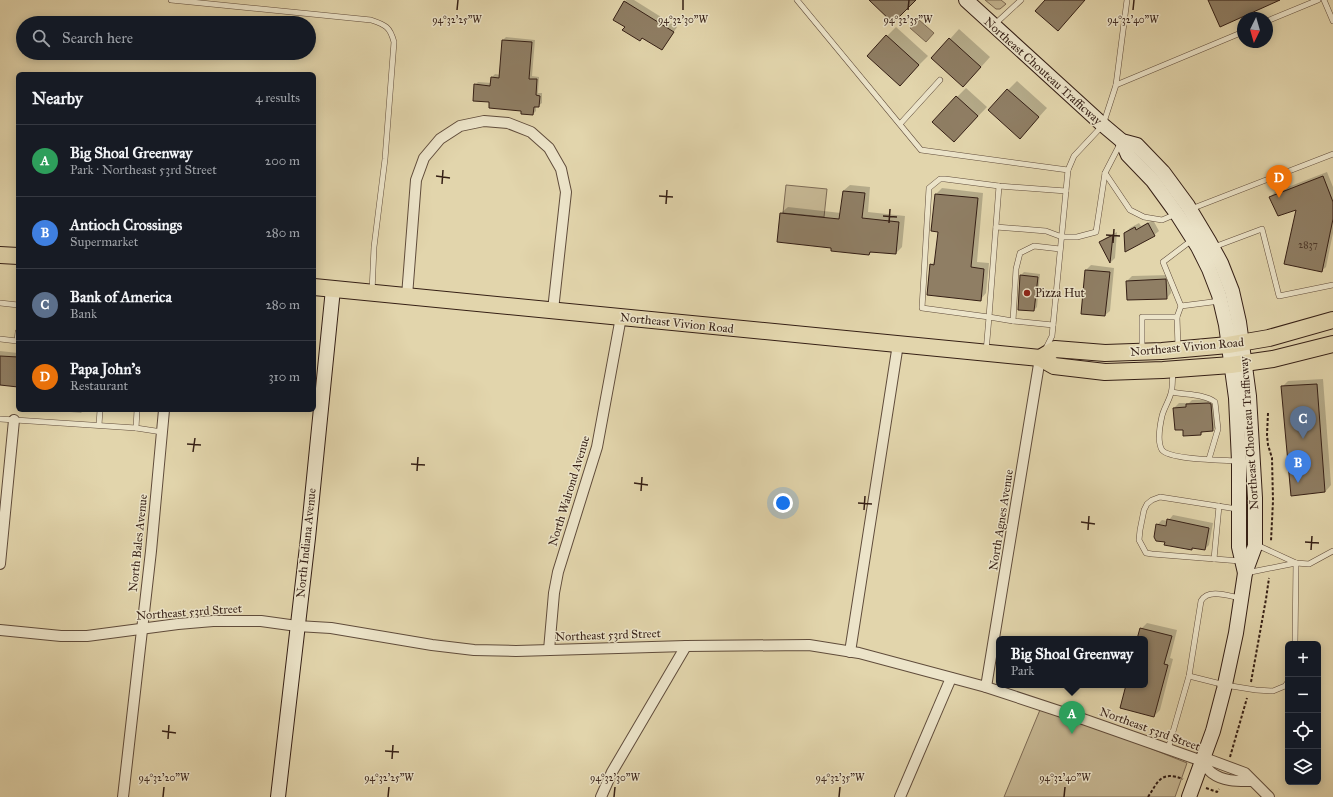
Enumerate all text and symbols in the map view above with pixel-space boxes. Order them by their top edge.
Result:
north arrow [1237,12,1273,48]
text: 94°32'25"W [432,14,482,26]
text: 94°32'30"W [658,14,708,26]
text: 94°32'35"W [884,14,933,26]
street label: Northeast Chouteau Trafficway [981,14,1105,128]
text: 94°32'40"W [1107,14,1159,26]
search box [16,16,316,60]
icon: search [30,27,52,49]
text: Search here [62,29,133,47]
text: Nearby [32,88,83,109]
text: 4 results [255,90,300,106]
text: Big Shoal Greenway [70,144,192,162]
text: A [41,153,49,169]
text: 200 m [265,153,300,169]
text: Park · Northeast 53rd Street [70,162,217,178]
pin: D [1266,165,1292,198]
text: Antioch Crossings [70,216,182,234]
text: B [41,225,49,241]
text: 280 m [265,225,300,241]
text: Supermarket [70,234,138,250]
house number: 2837 [1298,239,1318,251]
place label: Pizza Hut [1035,286,1086,300]
text: Bank of America [70,288,172,306]
marker: Pizza Hut [1022,288,1032,298]
text: C [41,297,49,313]
text: 280 m [265,297,300,313]
text: Bank [70,306,97,322]
street label: Northeast Vivion Road [620,310,734,336]
street label: Northeast Vivion Road [1130,335,1244,359]
street label: Northeast Chouteau Trafficway [1237,355,1261,510]
text: Papa John's [70,360,141,378]
text: D [40,369,50,385]
text: 310 m [268,369,300,385]
text: Restaurant [70,378,128,394]
pin: C [1290,406,1316,439]
street label: North Walrond Avenue [546,434,592,548]
pin: B [1285,450,1311,483]
street label: North Agnes Avenue [986,468,1017,572]
street label: North Indiana Avenue [293,487,319,599]
street label: North Bales Avenue [126,493,150,593]
your location [773,493,793,513]
street label: Northeast 53rd Street [136,601,243,623]
street label: Northeast 53rd Street [555,626,662,644]
popup [996,636,1148,688]
map controls [1285,641,1321,785]
button: + [1285,641,1321,677]
text: Big Shoal Greenway [1011,645,1133,663]
text: Park [1011,663,1034,679]
button: − [1285,677,1321,713]
pin: A [1059,701,1085,734]
street label: Northeast 53rd Street [1098,704,1203,754]
button: locate [1285,713,1321,749]
button: layers [1285,749,1321,785]
text: 94°32'20"W [139,772,190,784]
text: 94°32'25"W [364,772,414,784]
text: 94°32'30"W [590,772,640,784]
text: 94°32'35"W [816,772,865,784]
text: 94°32'40"W [1039,772,1091,784]

